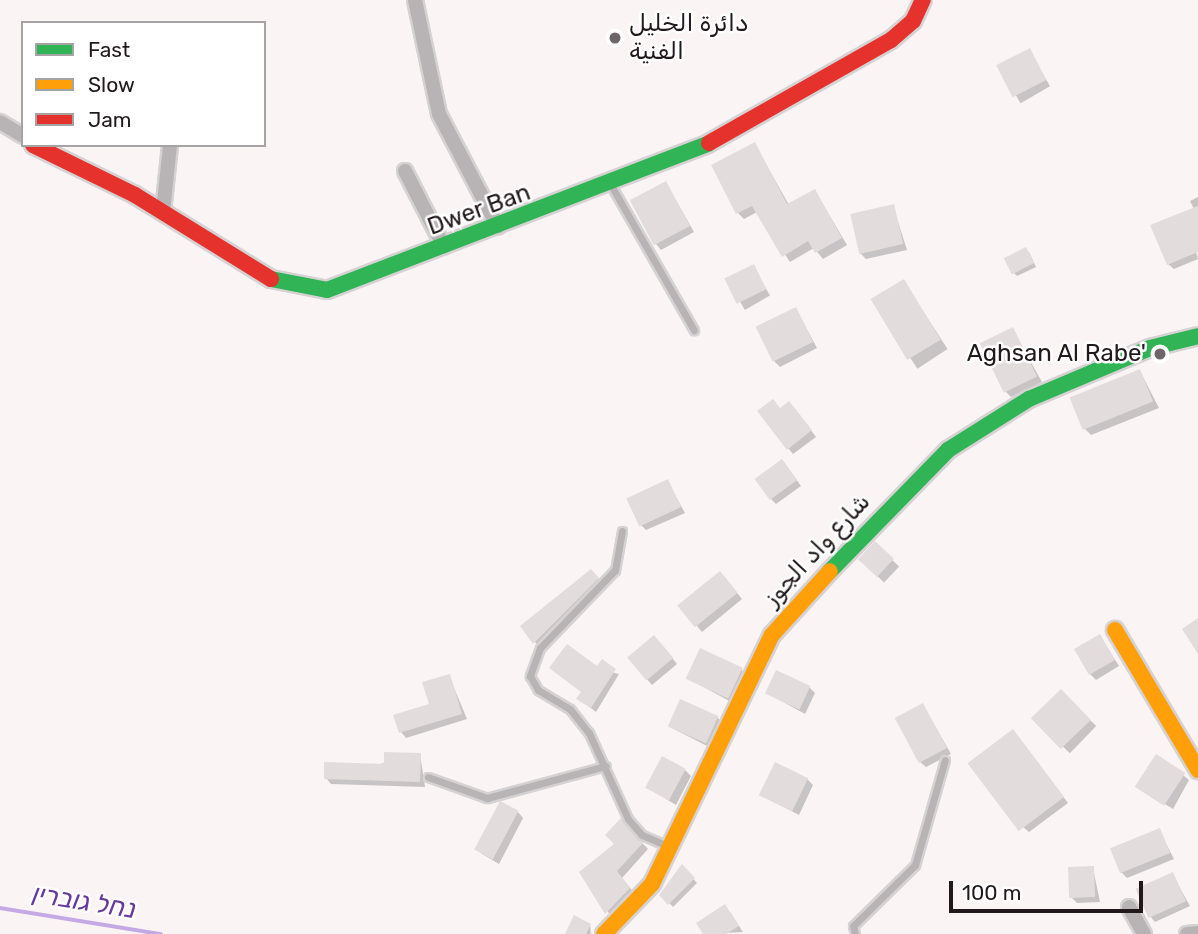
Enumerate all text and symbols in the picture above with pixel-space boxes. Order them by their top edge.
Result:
place label: دائرة الخليل الفنية [629,10,748,66]
legend [21,21,266,147]
marker: دائرة الخليل الفنية [607,30,623,46]
text: Fast [88,37,130,62]
text: Slow [88,72,135,97]
text: Jam [88,107,132,132]
street label: Dwer Ban [423,178,535,242]
place label: Aghsan Al Rabe' [966,340,1146,368]
marker: Aghsan Al Rabe' [1152,346,1168,362]
street label: شارع واد الجوز [758,488,876,612]
scale bar [953,867,1147,911]
water label: נחל גוברין [29,878,139,926]
text: 100 m [962,880,1021,905]

